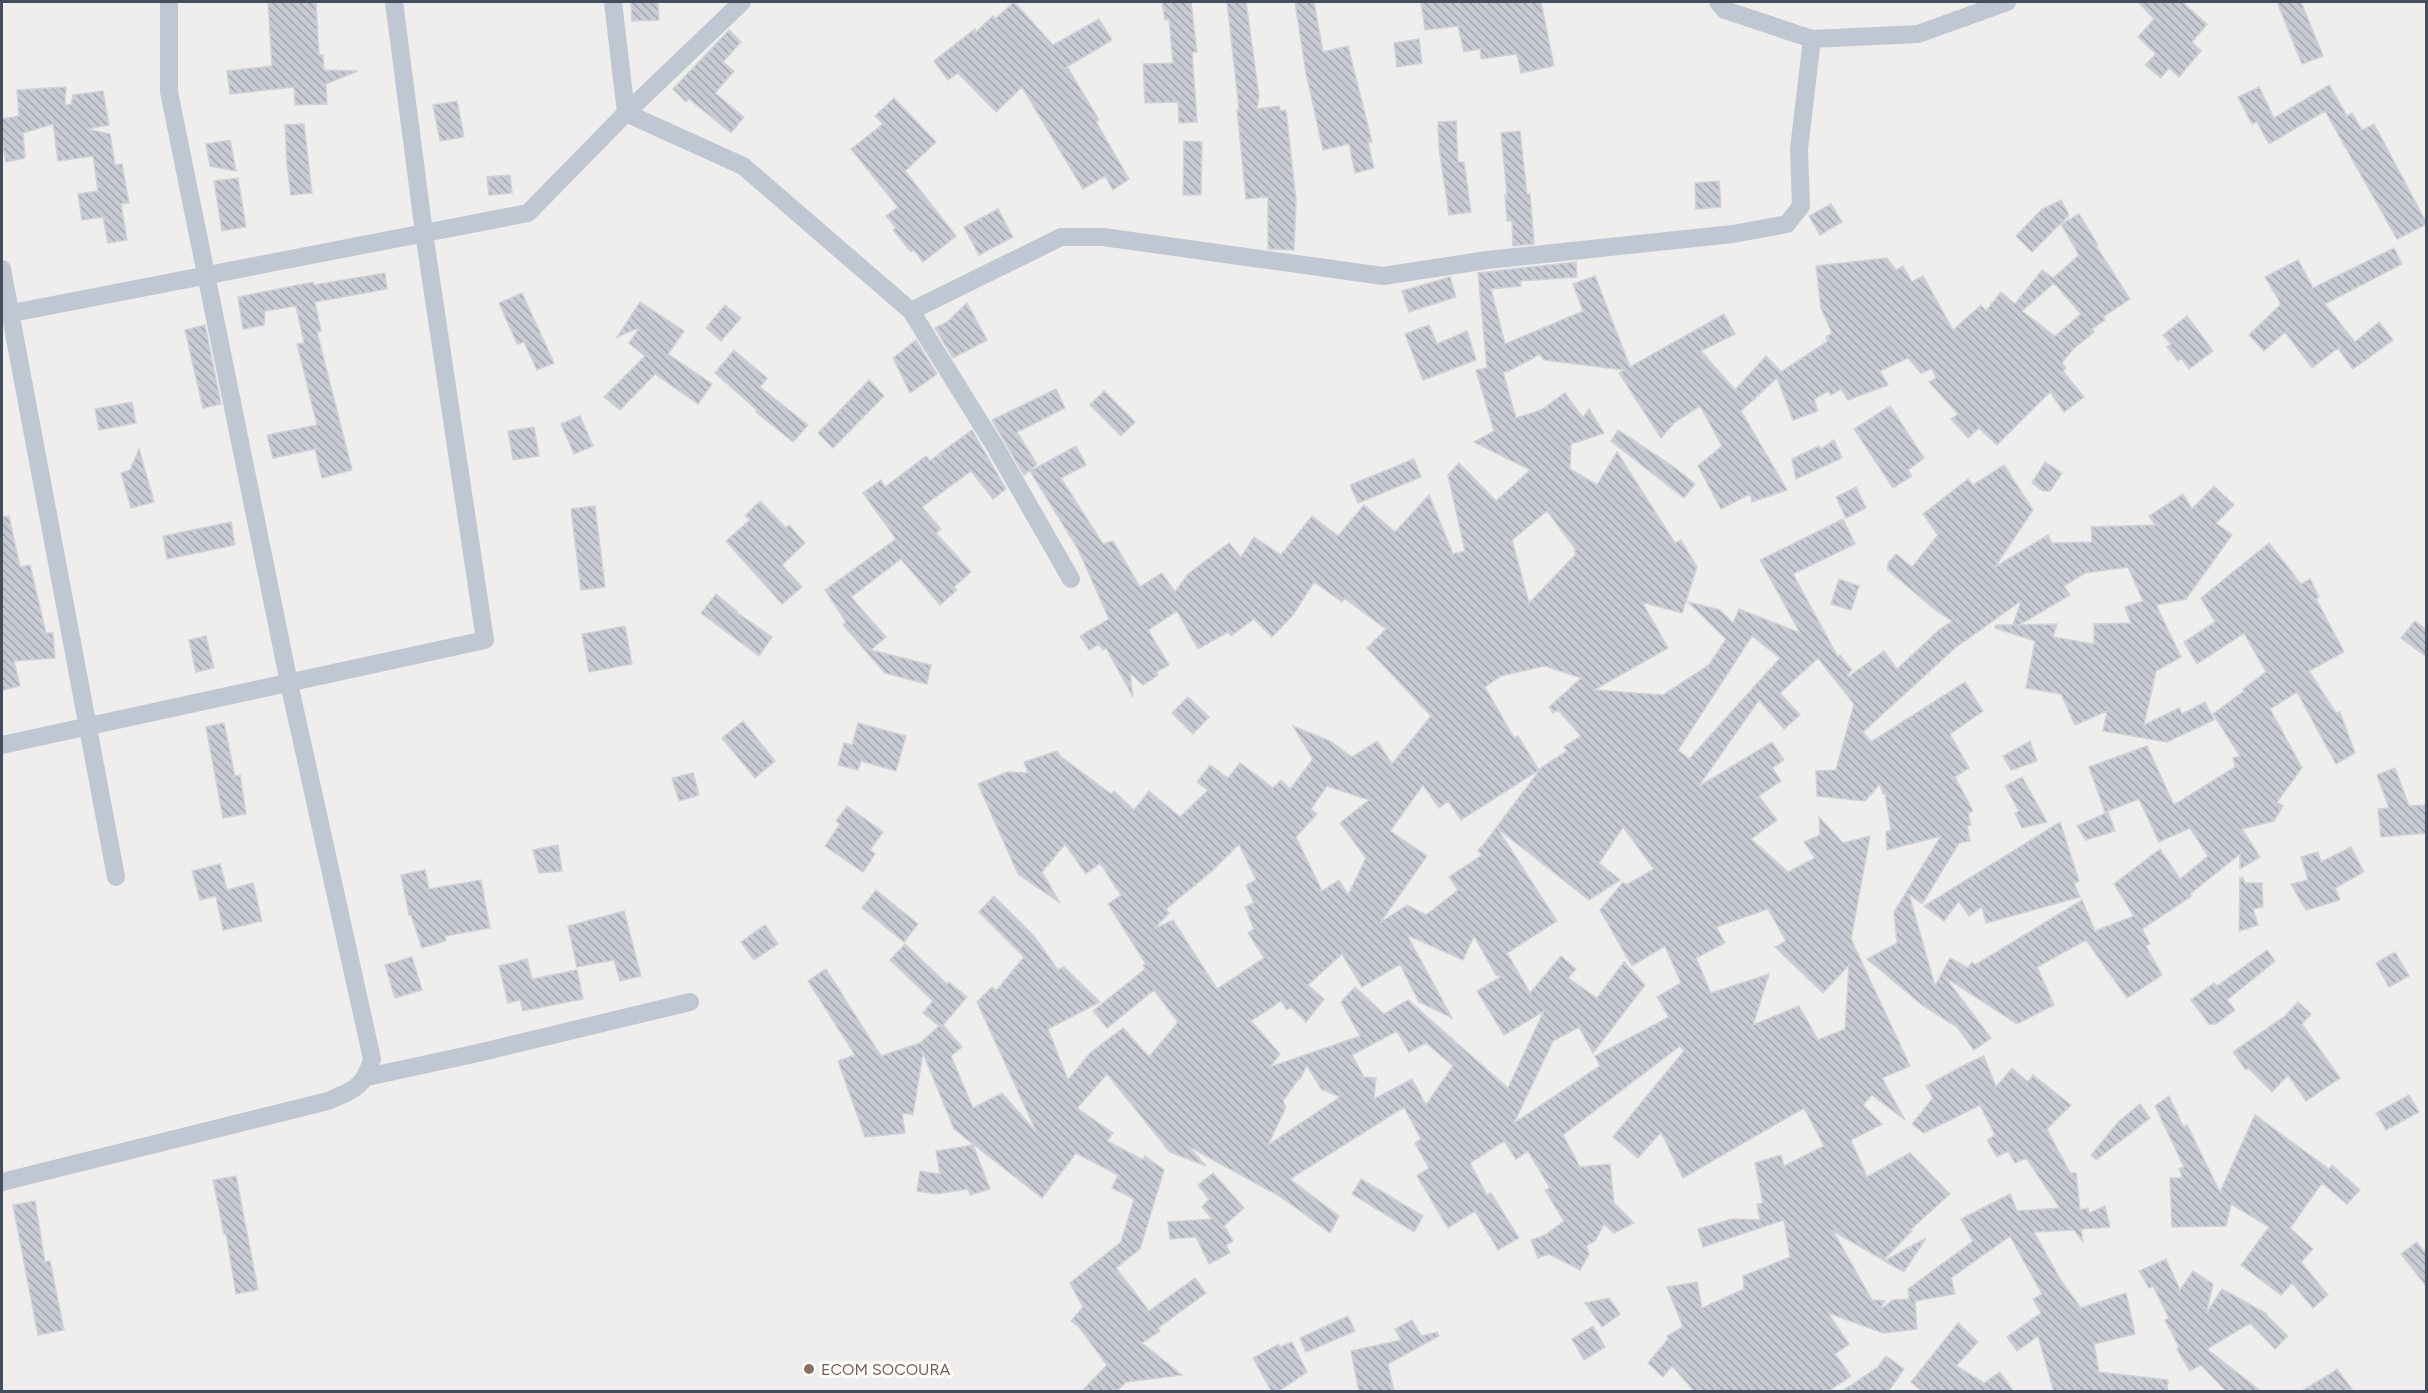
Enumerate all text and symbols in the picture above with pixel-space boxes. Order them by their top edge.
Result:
place label: ECOM SOCOURA [821,1360,950,1379]
marker: ECOM SOCOURA [802,1362,816,1376]

